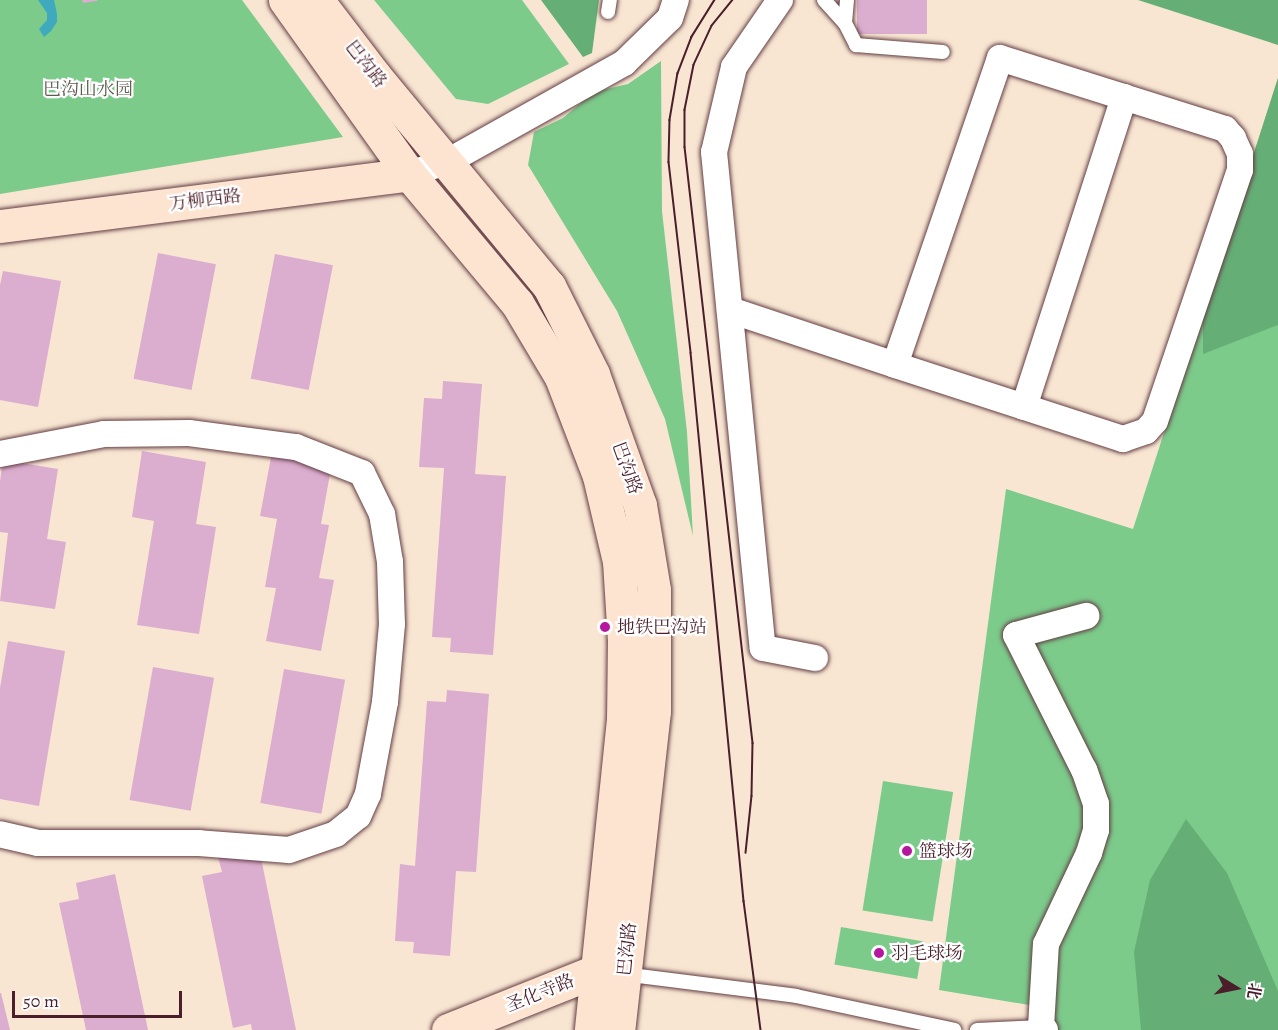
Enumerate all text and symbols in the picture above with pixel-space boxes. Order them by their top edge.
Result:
street label: 巴沟路 [341,36,391,92]
park label: 巴沟山水园 [43,78,133,100]
street label: 万柳西路 [168,185,242,215]
street label: 巴沟路 [608,439,646,497]
place label: 地铁巴沟站 [617,616,707,638]
marker: 地铁巴沟站 [598,620,612,634]
place label: 篮球场 [919,840,973,862]
marker: 篮球场 [900,844,914,858]
street label: 巴沟路 [613,921,641,977]
place label: 羽毛球场 [891,942,963,964]
marker: 羽毛球场 [872,946,886,960]
north arrow [1206,958,1266,1018]
street label: 圣化寺路 [503,970,577,1016]
scale bar [15,979,184,1017]
text: 北 [1242,981,1266,1001]
text: 50 m [23,989,59,1013]

